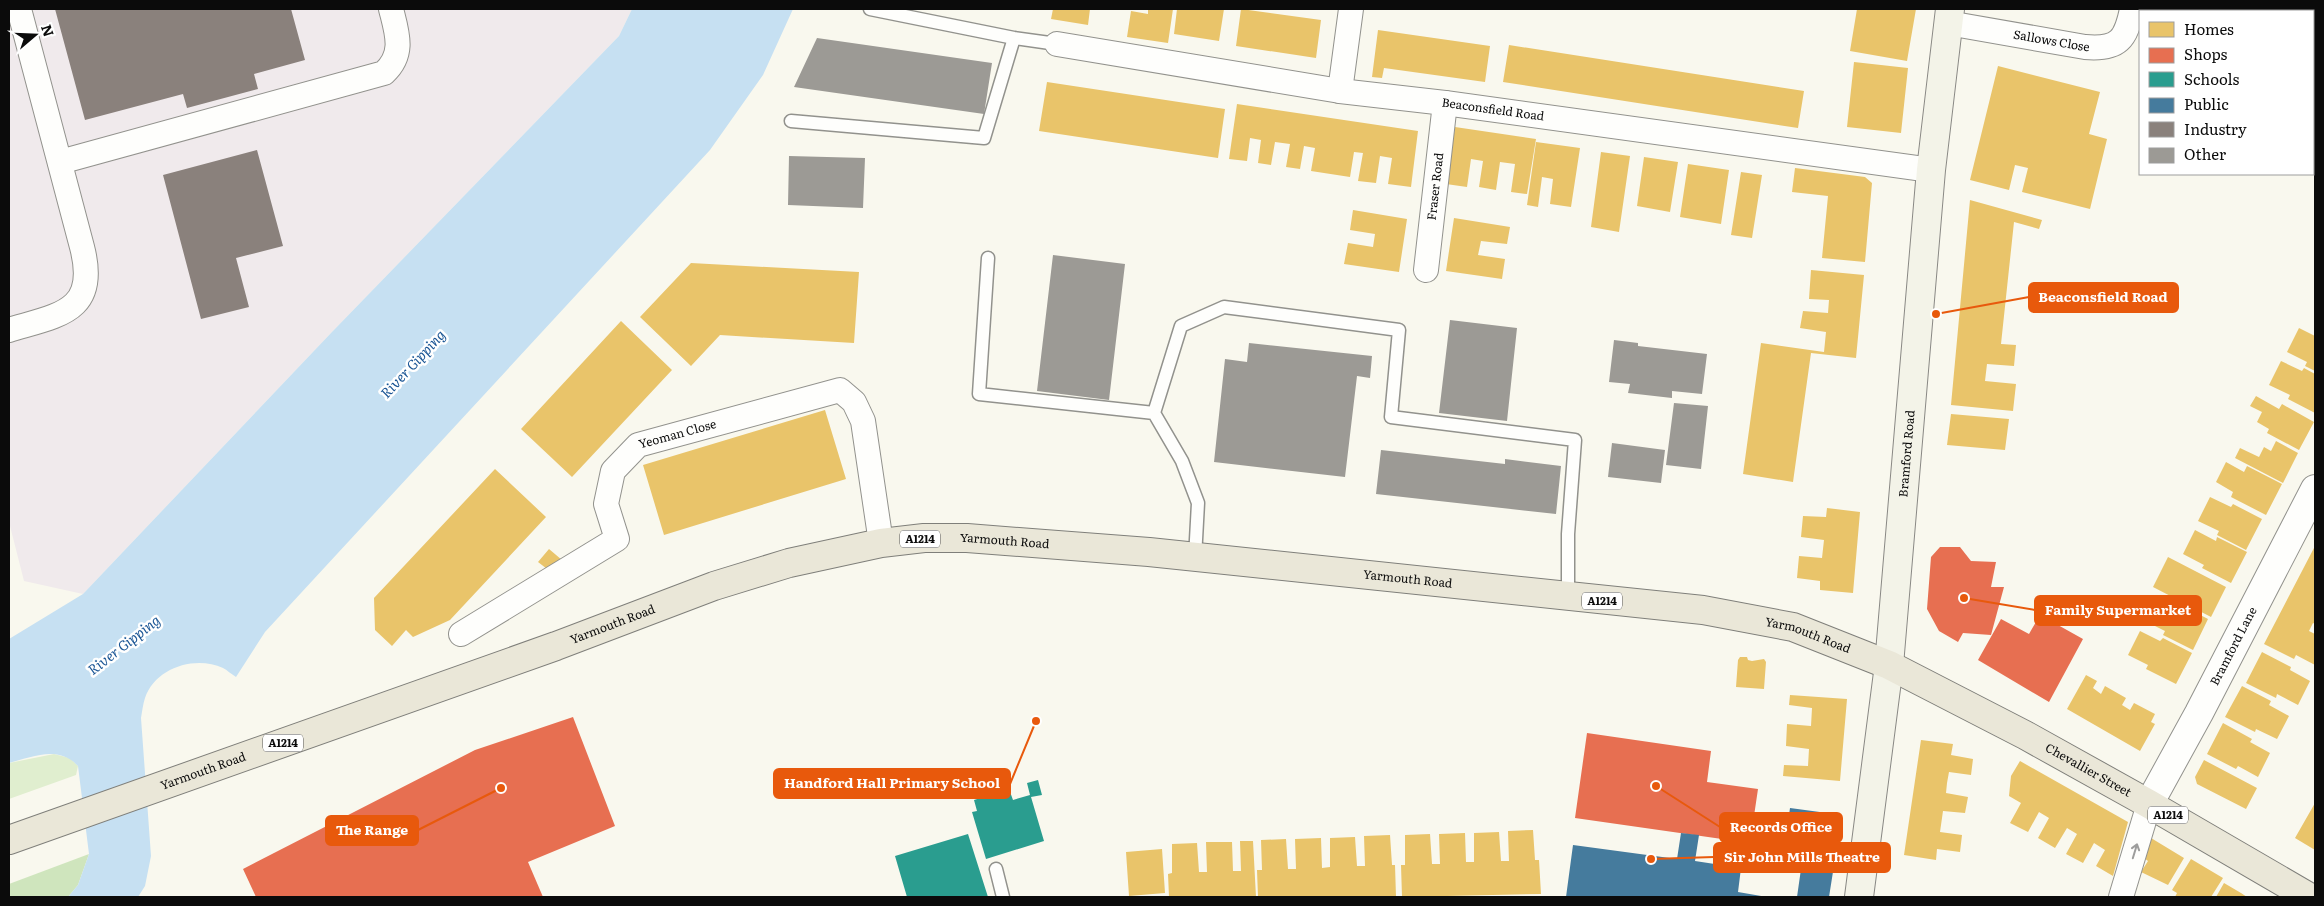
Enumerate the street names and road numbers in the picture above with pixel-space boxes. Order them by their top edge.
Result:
street label: Sallows Close [2012,25,2090,55]
street label: Beaconsfield Road [1441,93,1546,125]
street label: Fraser Road [1422,151,1447,221]
street label: Bramford Road [1893,409,1919,498]
street label: Yeoman Close [636,414,718,452]
street label: Yarmouth Road [960,528,1051,552]
road number: A1214 [900,530,940,548]
street label: Yarmouth Road [1362,564,1454,592]
road number: A1214 [1582,592,1622,610]
street label: Yarmouth Road [567,599,658,648]
street label: Bramford Lane [2205,603,2261,688]
street label: Yarmouth Road [1764,612,1854,657]
road number: A1214 [263,734,303,751]
street label: Chevallier Street [2042,738,2135,801]
street label: Yarmouth Road [158,747,249,794]
road number: A1214 [2148,806,2188,824]

